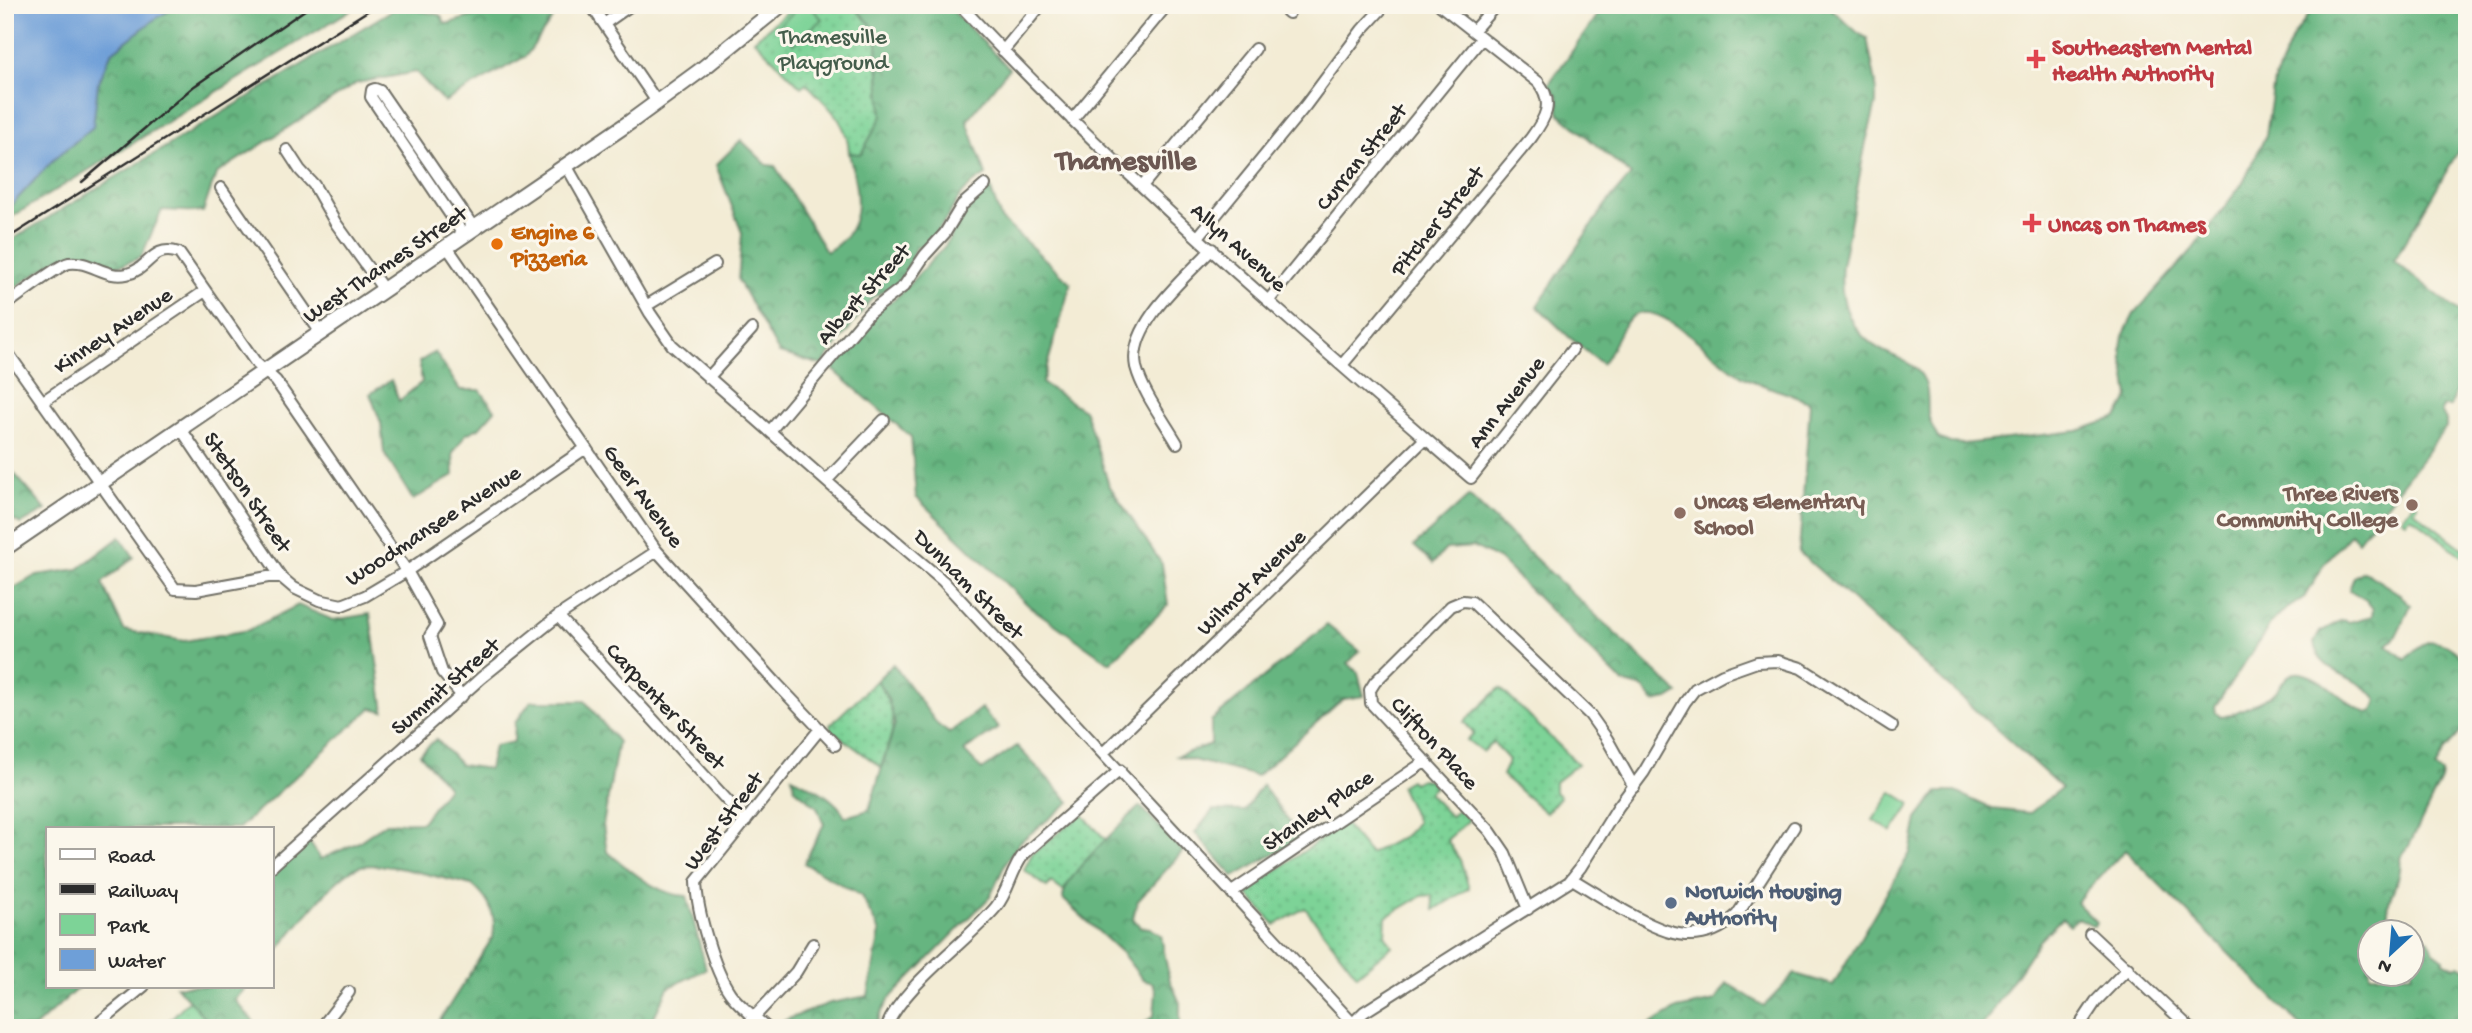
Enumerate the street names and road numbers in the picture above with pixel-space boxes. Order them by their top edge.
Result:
street label: Curran Street [1311,98,1415,217]
street label: Pitcher Street [1385,160,1492,284]
street label: Allyn Avenue [1184,198,1292,300]
street label: West Thames Street [299,200,474,331]
street label: Albert Street [812,238,918,352]
street label: Kinney Avenue [49,282,179,381]
street label: Ann Avenue [1463,351,1553,455]
street label: Stetson Street [196,428,297,560]
street label: Geer Avenue [596,440,689,555]
street label: Woodmansee Avenue [341,460,528,594]
street label: Dunham Street [905,523,1029,647]
street label: Wilmot Avenue [1192,524,1314,643]
street label: Summit Street [386,632,507,742]
street label: Carpenter Street [599,638,731,778]
street label: Clifton Place [1384,692,1484,797]
street label: Stanley Place [1258,764,1380,859]
street label: West Street [679,766,771,877]

